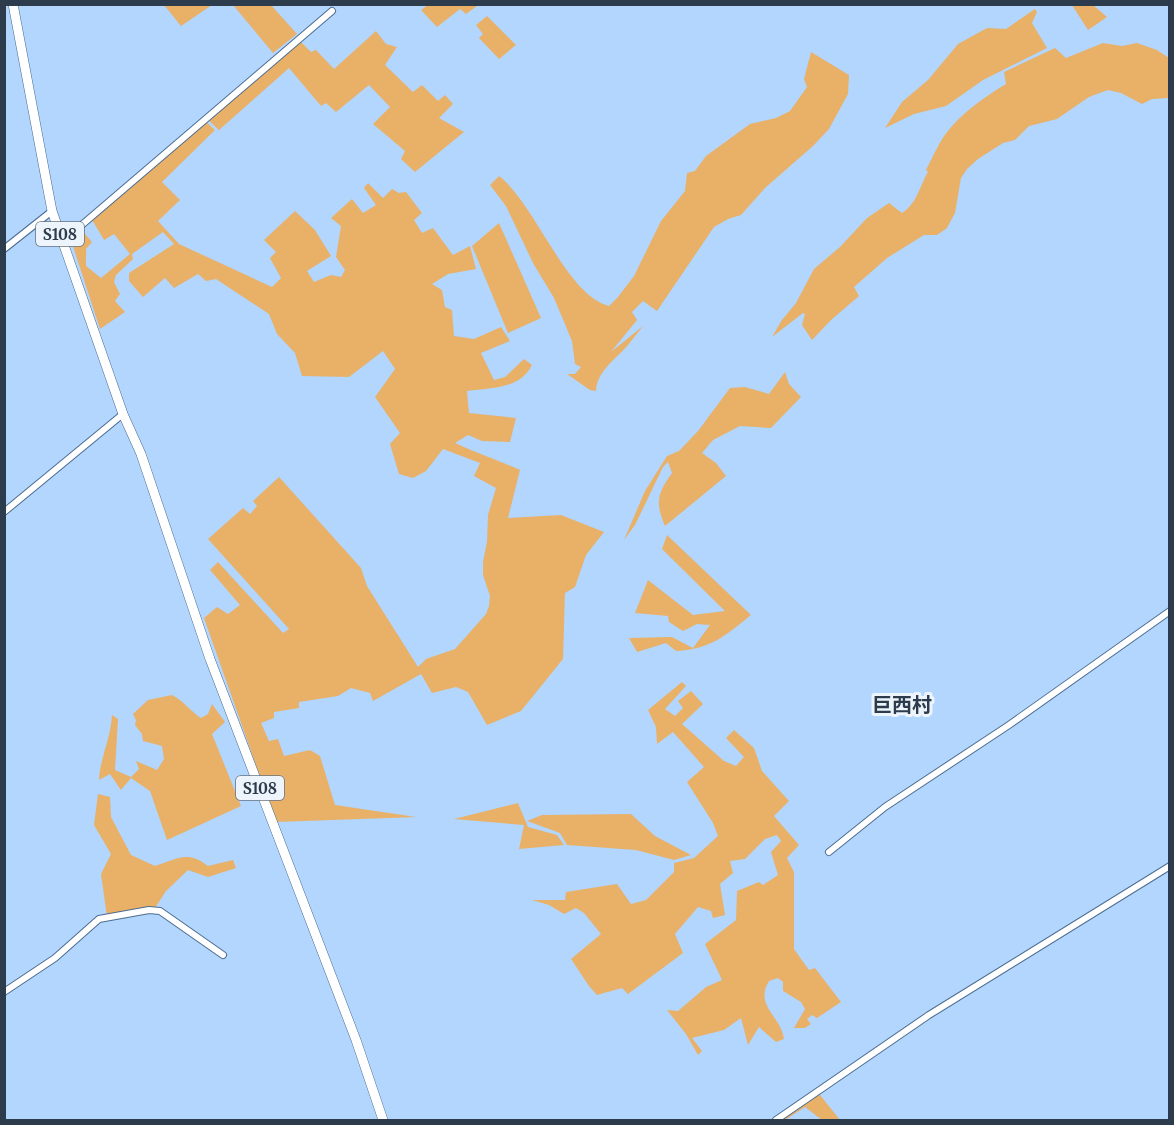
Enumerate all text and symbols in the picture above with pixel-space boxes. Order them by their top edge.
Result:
road number: S108 [36,222,84,246]
district label: 巨西村 [872,692,932,717]
road number: S108 [236,776,284,800]

